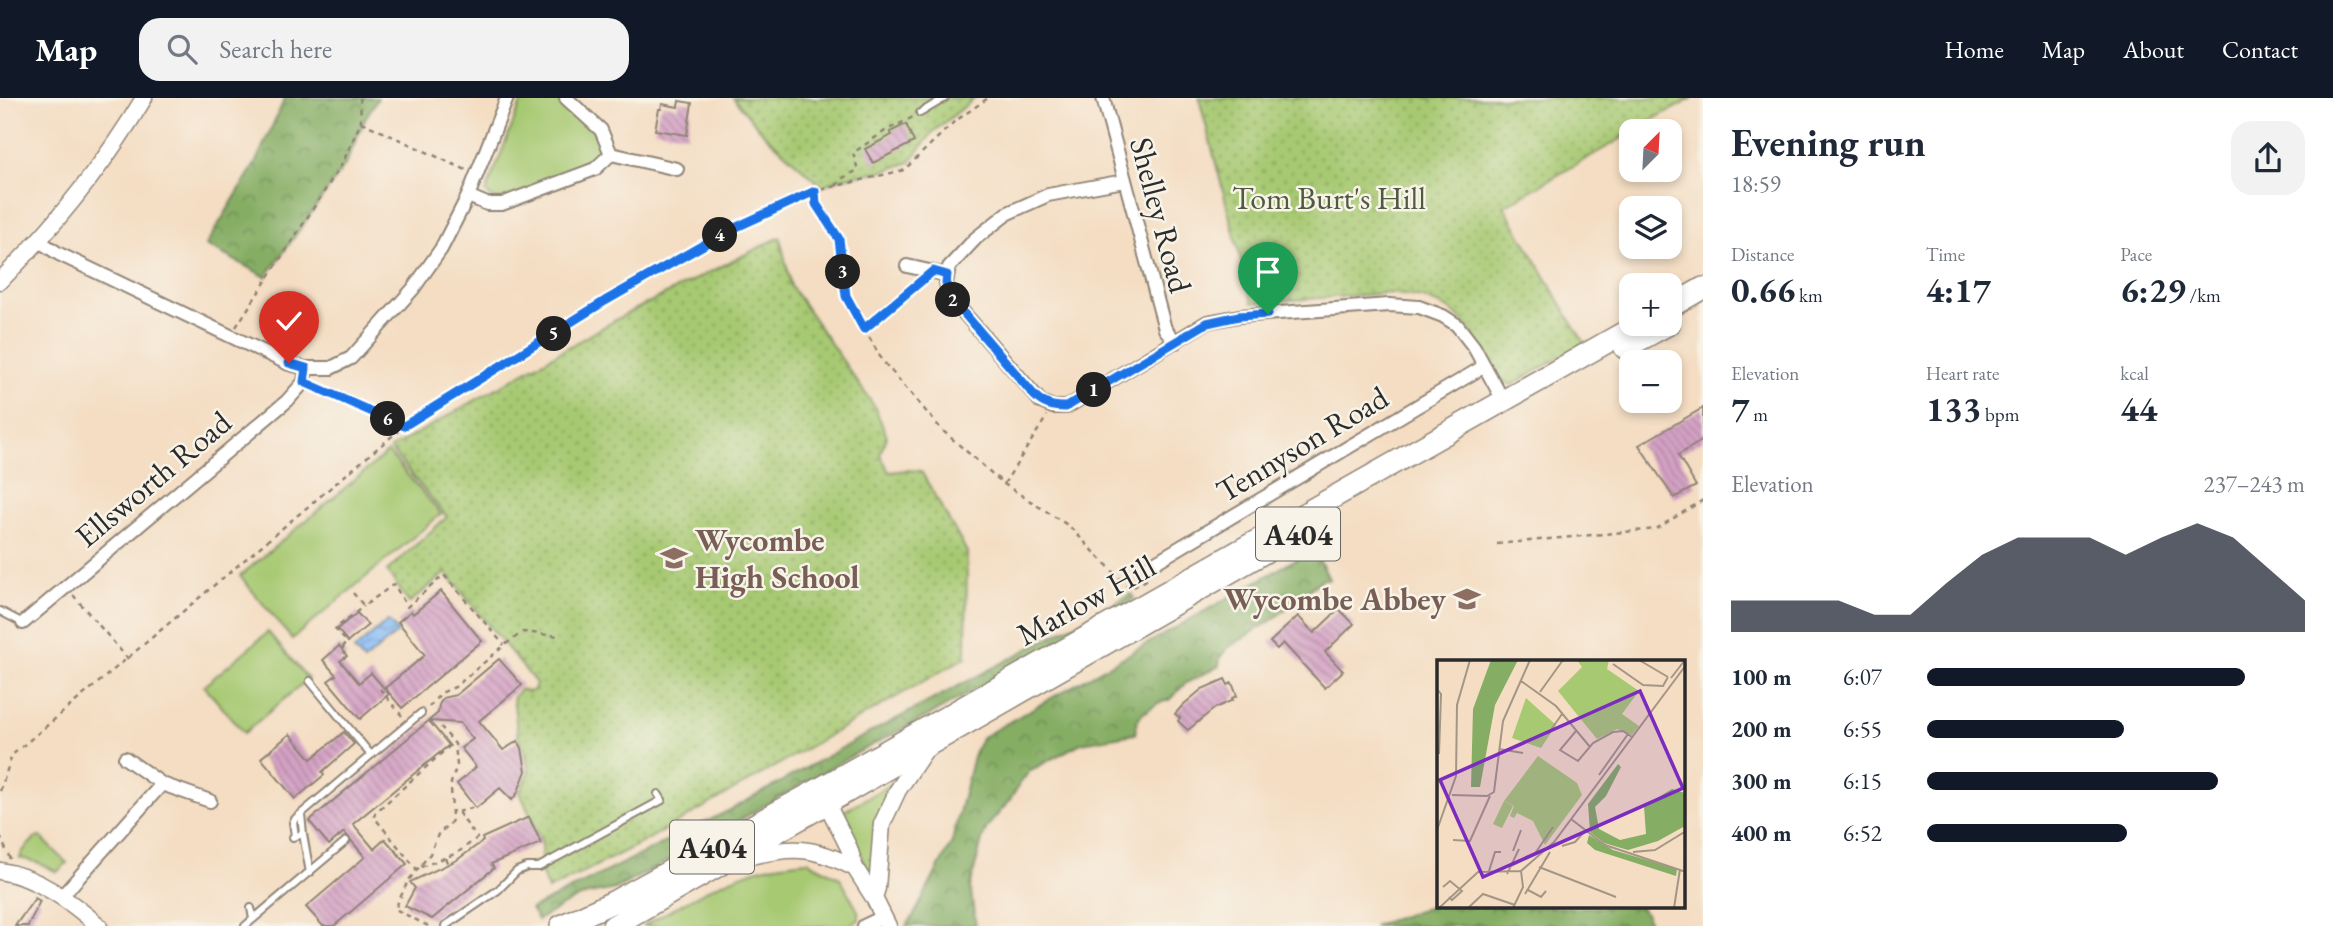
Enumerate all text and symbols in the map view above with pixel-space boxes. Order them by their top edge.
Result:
search box [139,18,629,81]
text: Map [35,28,97,71]
icon: search [163,30,201,68]
text: Search here [219,32,332,66]
text: Home [1944,34,2004,65]
text: Map [2042,34,2085,65]
text: About [2123,34,2184,65]
text: Contact [2222,34,2298,65]
text: Evening run [1731,118,1926,167]
north arrow [1619,119,1682,182]
map controls [1619,119,1682,413]
button: share [2231,121,2305,195]
street label: Shelley Road [1120,133,1202,298]
text: 18:59 [1731,169,1781,199]
park label: Tom Burt's Hill [1232,177,1426,219]
button: layers [1619,196,1682,259]
pin: 4 [702,218,738,252]
text: 4 [714,222,725,247]
pin [1238,242,1298,314]
text: Distance [1731,242,1794,267]
text: Time [1926,242,1965,267]
text: Pace [2120,242,2152,267]
icon: arrive [1249,253,1287,291]
pin: 3 [826,254,860,290]
text: 3 [837,259,848,284]
text: 0.66 [1731,267,1795,312]
text: 4:17 [1926,267,1991,312]
text: 6:29 [2120,267,2186,312]
button: + [1619,273,1682,336]
pin: 2 [936,282,970,318]
text: km [1795,283,1823,308]
text: /km [2186,283,2221,308]
text: 2 [947,287,958,312]
pin [259,291,319,363]
icon: check [270,302,308,340]
pin: 5 [536,316,572,352]
text: 5 [548,321,559,346]
button: − [1619,350,1682,413]
text: Elevation [1731,361,1799,386]
text: Heart rate [1926,361,1999,386]
text: kcal [2120,361,2149,386]
pin: 1 [1076,372,1112,408]
street label: Tennyson Road [1208,376,1396,512]
text: 1 [1088,377,1099,402]
text: 7 [1731,386,1750,431]
text: 133 [1926,386,1981,431]
text: 44 [2120,386,2157,431]
street label: Ellsworth Road [66,401,240,557]
pin: 6 [370,402,406,436]
text: m [1750,402,1768,427]
text: bpm [1981,402,2019,427]
text: 6 [382,406,393,431]
text: Elevation [1731,469,1814,499]
text: 237–243 m [2204,469,2305,499]
road number: A404 [1256,508,1340,560]
place label: Wycombe High School [695,519,859,598]
school or university icon: Wycombe High School [659,543,689,573]
street label: Marlow Hill [1009,545,1163,655]
place label: Wycombe Abbey [1223,578,1447,620]
school or university icon: Wycombe Abbey [1452,584,1482,614]
inset map [1437,660,1686,908]
text: 100 m [1731,662,1792,692]
text: 6:07 [1843,662,1882,692]
text: 200 m [1731,714,1792,744]
text: 6:55 [1843,714,1882,744]
text: 300 m [1731,766,1792,796]
text: 6:15 [1843,766,1882,796]
text: 400 m [1731,818,1792,848]
text: 6:52 [1843,818,1882,848]
road number: A404 [670,820,754,874]

